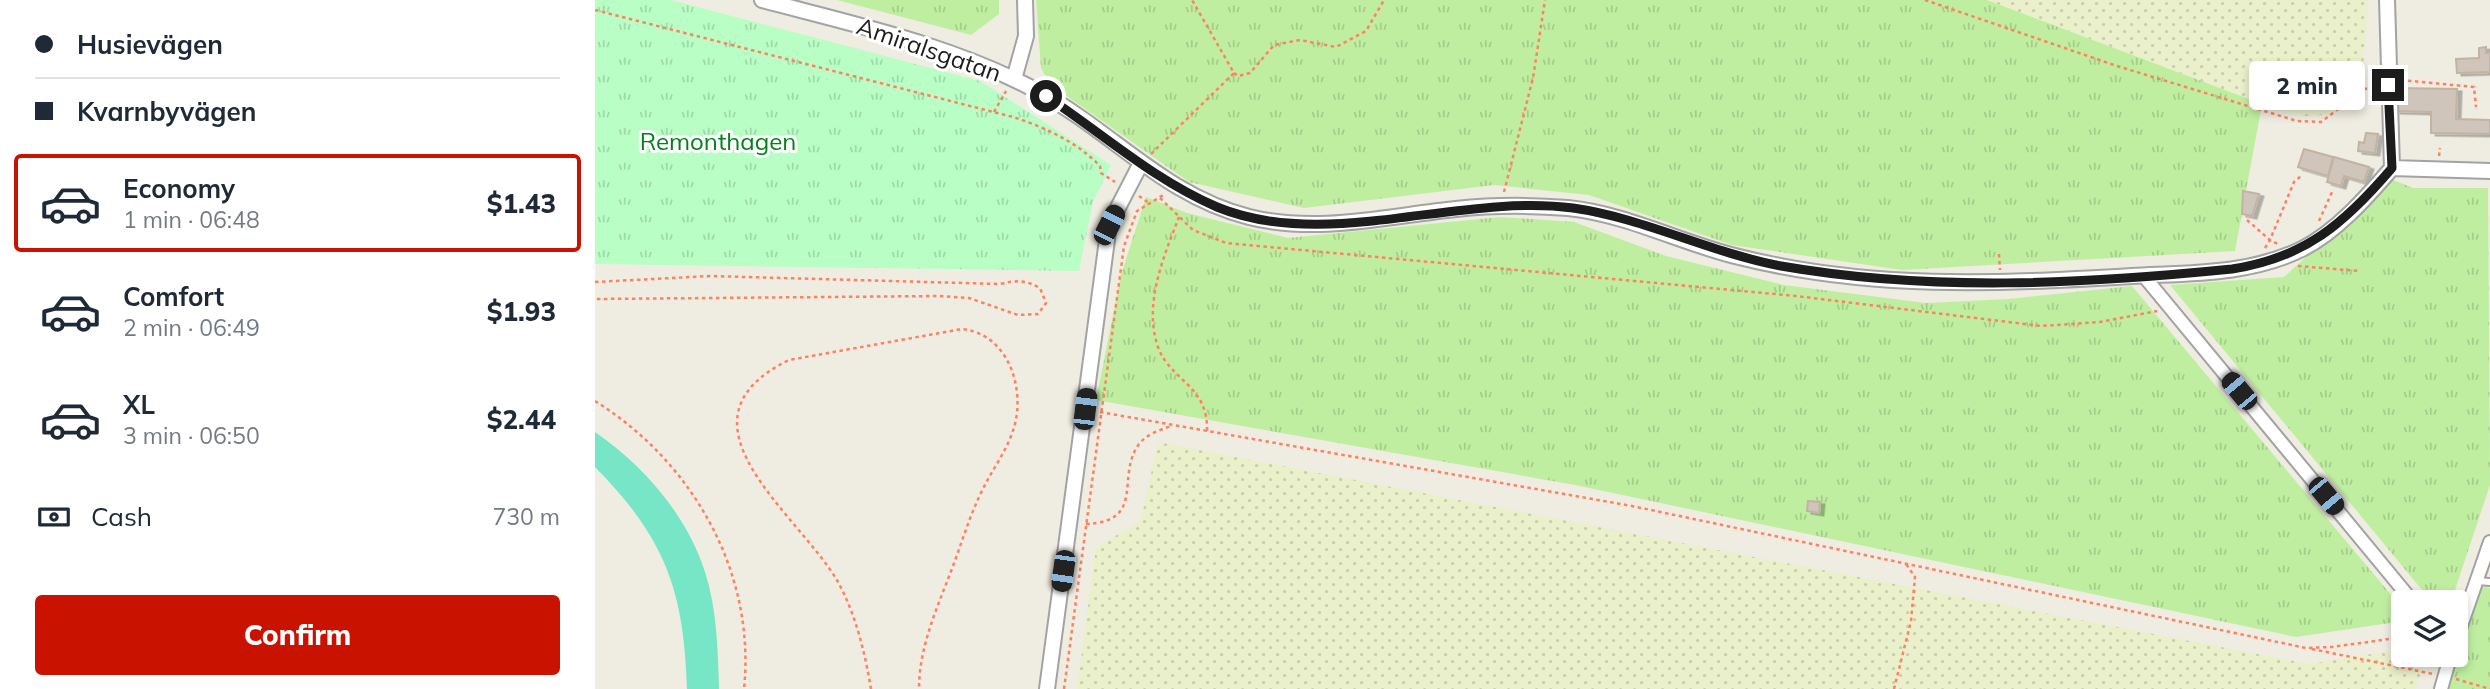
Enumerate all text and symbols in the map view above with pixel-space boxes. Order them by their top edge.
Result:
street label: Amiralsgatan [853,10,1005,88]
text: Husievägen [77,28,223,61]
callout: 2 min [2248,60,2364,110]
route end [2372,69,2404,101]
text: 2 min [2276,71,2338,100]
route start [1030,80,1062,112]
text: Kvarnbyvägen [77,95,256,128]
park label: Remonthagen [640,126,796,156]
icon: car [39,172,102,235]
text: Economy [123,172,235,205]
text: $1.43 [487,187,556,220]
car [1091,202,1128,248]
text: 1 min · 06:48 [123,205,260,234]
icon: car [39,280,102,343]
text: Comfort [123,280,224,313]
text: $1.93 [487,295,556,328]
text: 2 min · 06:49 [123,313,260,342]
car [2218,368,2261,414]
car [1073,387,1098,431]
icon: car [39,388,102,451]
text: XL [123,388,155,421]
text: $2.44 [487,403,556,436]
text: 3 min · 06:50 [123,421,260,450]
car [2305,473,2348,519]
icon: cash [35,498,73,536]
text: Cash [91,500,152,533]
text: 730 m [492,502,560,531]
car [1050,549,1077,593]
map controls [2391,590,2468,667]
button: layers [2391,590,2468,667]
button: Confirm [35,595,560,675]

